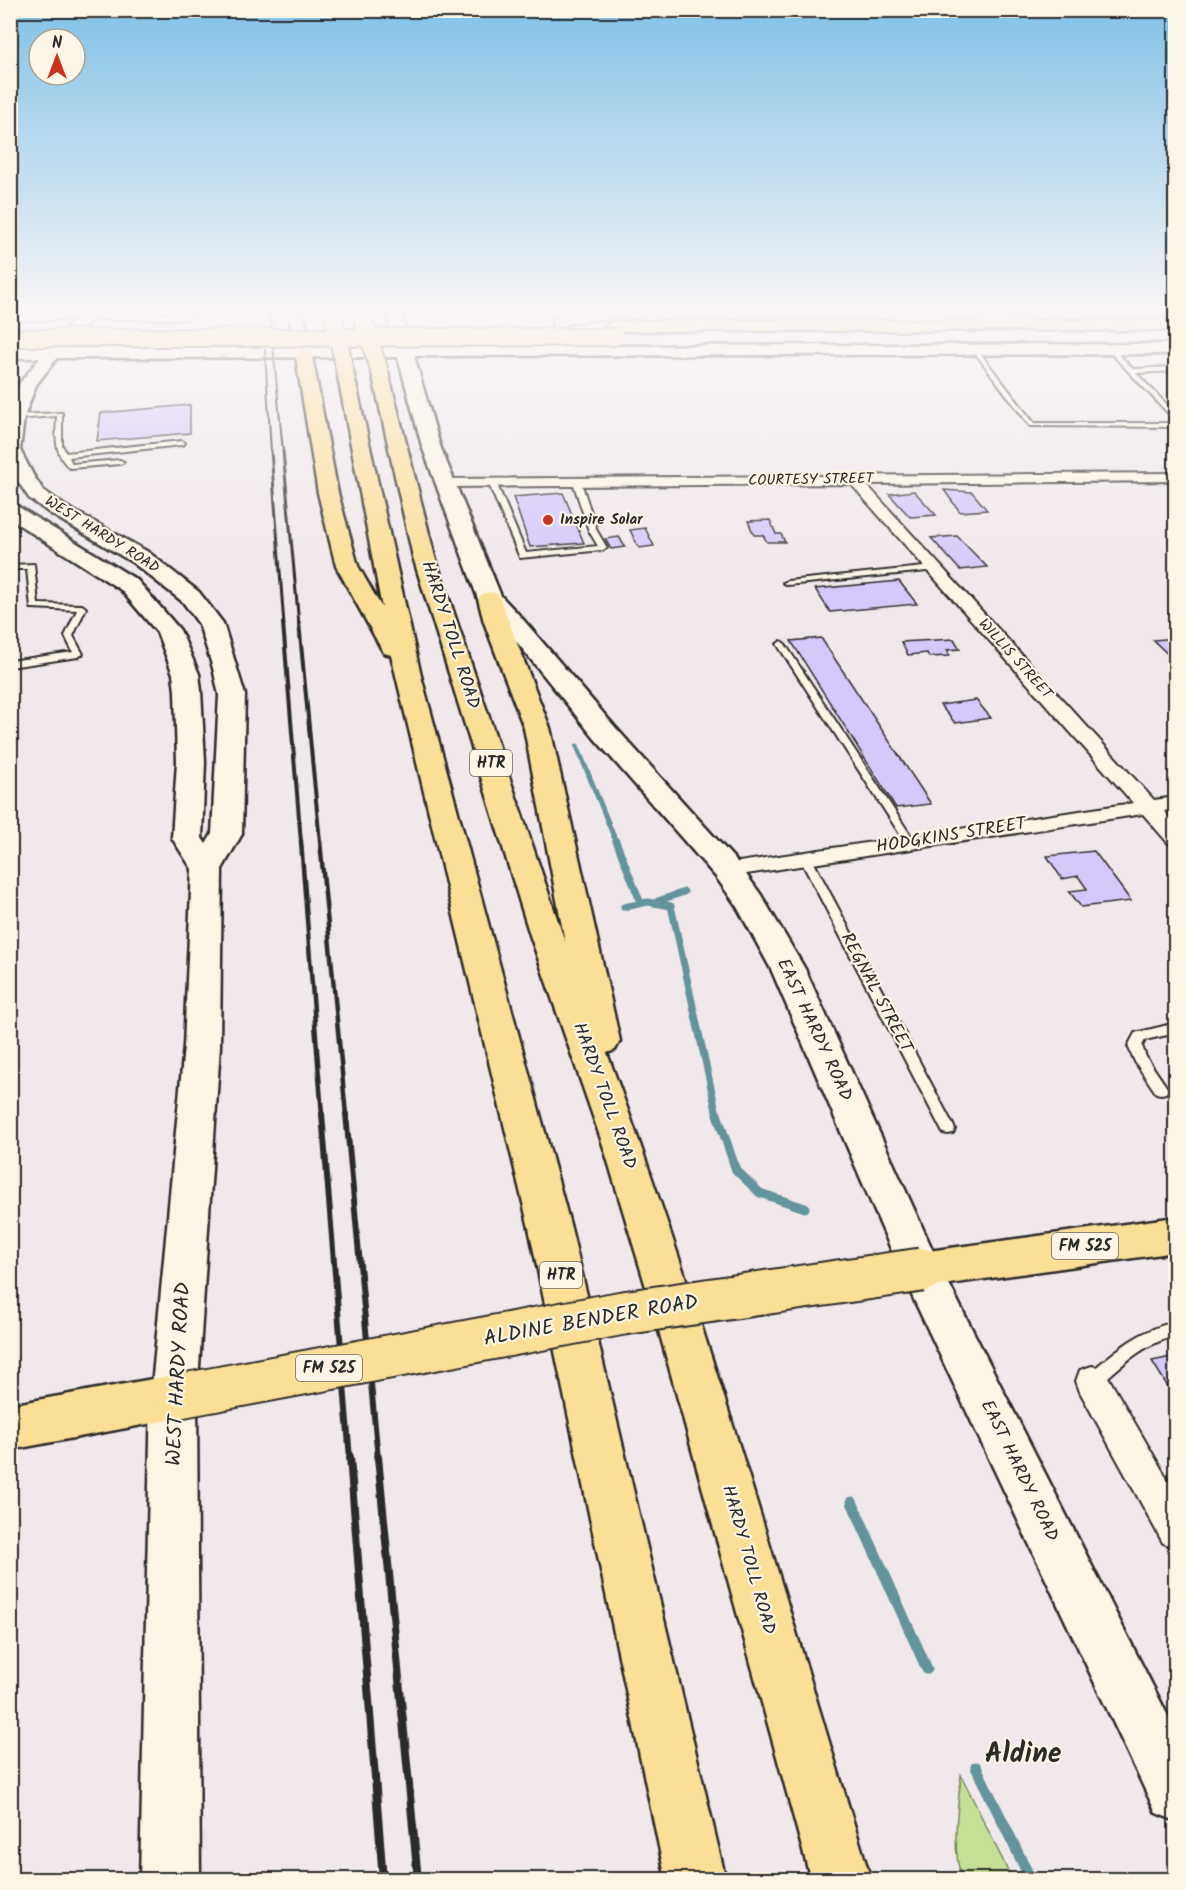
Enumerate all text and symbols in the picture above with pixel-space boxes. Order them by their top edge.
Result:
north arrow [27,27,87,87]
text: N [52,31,62,56]
street label: COURTESY STREET [748,467,876,493]
street label: WEST HARDY ROAD [40,490,164,580]
place label: Inspire Solar [560,508,643,532]
marker: Inspire Solar [541,513,555,527]
street label: HARDY TOLL ROAD [412,557,488,713]
street label: WILLIS STREET [972,613,1059,706]
road number: HTR [470,750,512,776]
street label: HODGKINS STREET [874,810,1029,862]
street label: REGNAL STREET [832,928,921,1060]
street label: EAST HARDY ROAD [768,954,860,1107]
street label: HARDY TOLL ROAD [564,1019,644,1174]
road number: FM 525 [1052,1233,1118,1259]
road number: HTR [540,1262,582,1288]
street label: WEST HARDY ROAD [158,1281,200,1467]
street label: ALDINE BENDER ROAD [481,1286,701,1356]
road number: FM 525 [296,1355,362,1381]
street label: EAST HARDY ROAD [972,1395,1066,1547]
street label: HARDY TOLL ROAD [713,1482,783,1639]
district label: Aldine [985,1732,1062,1777]

